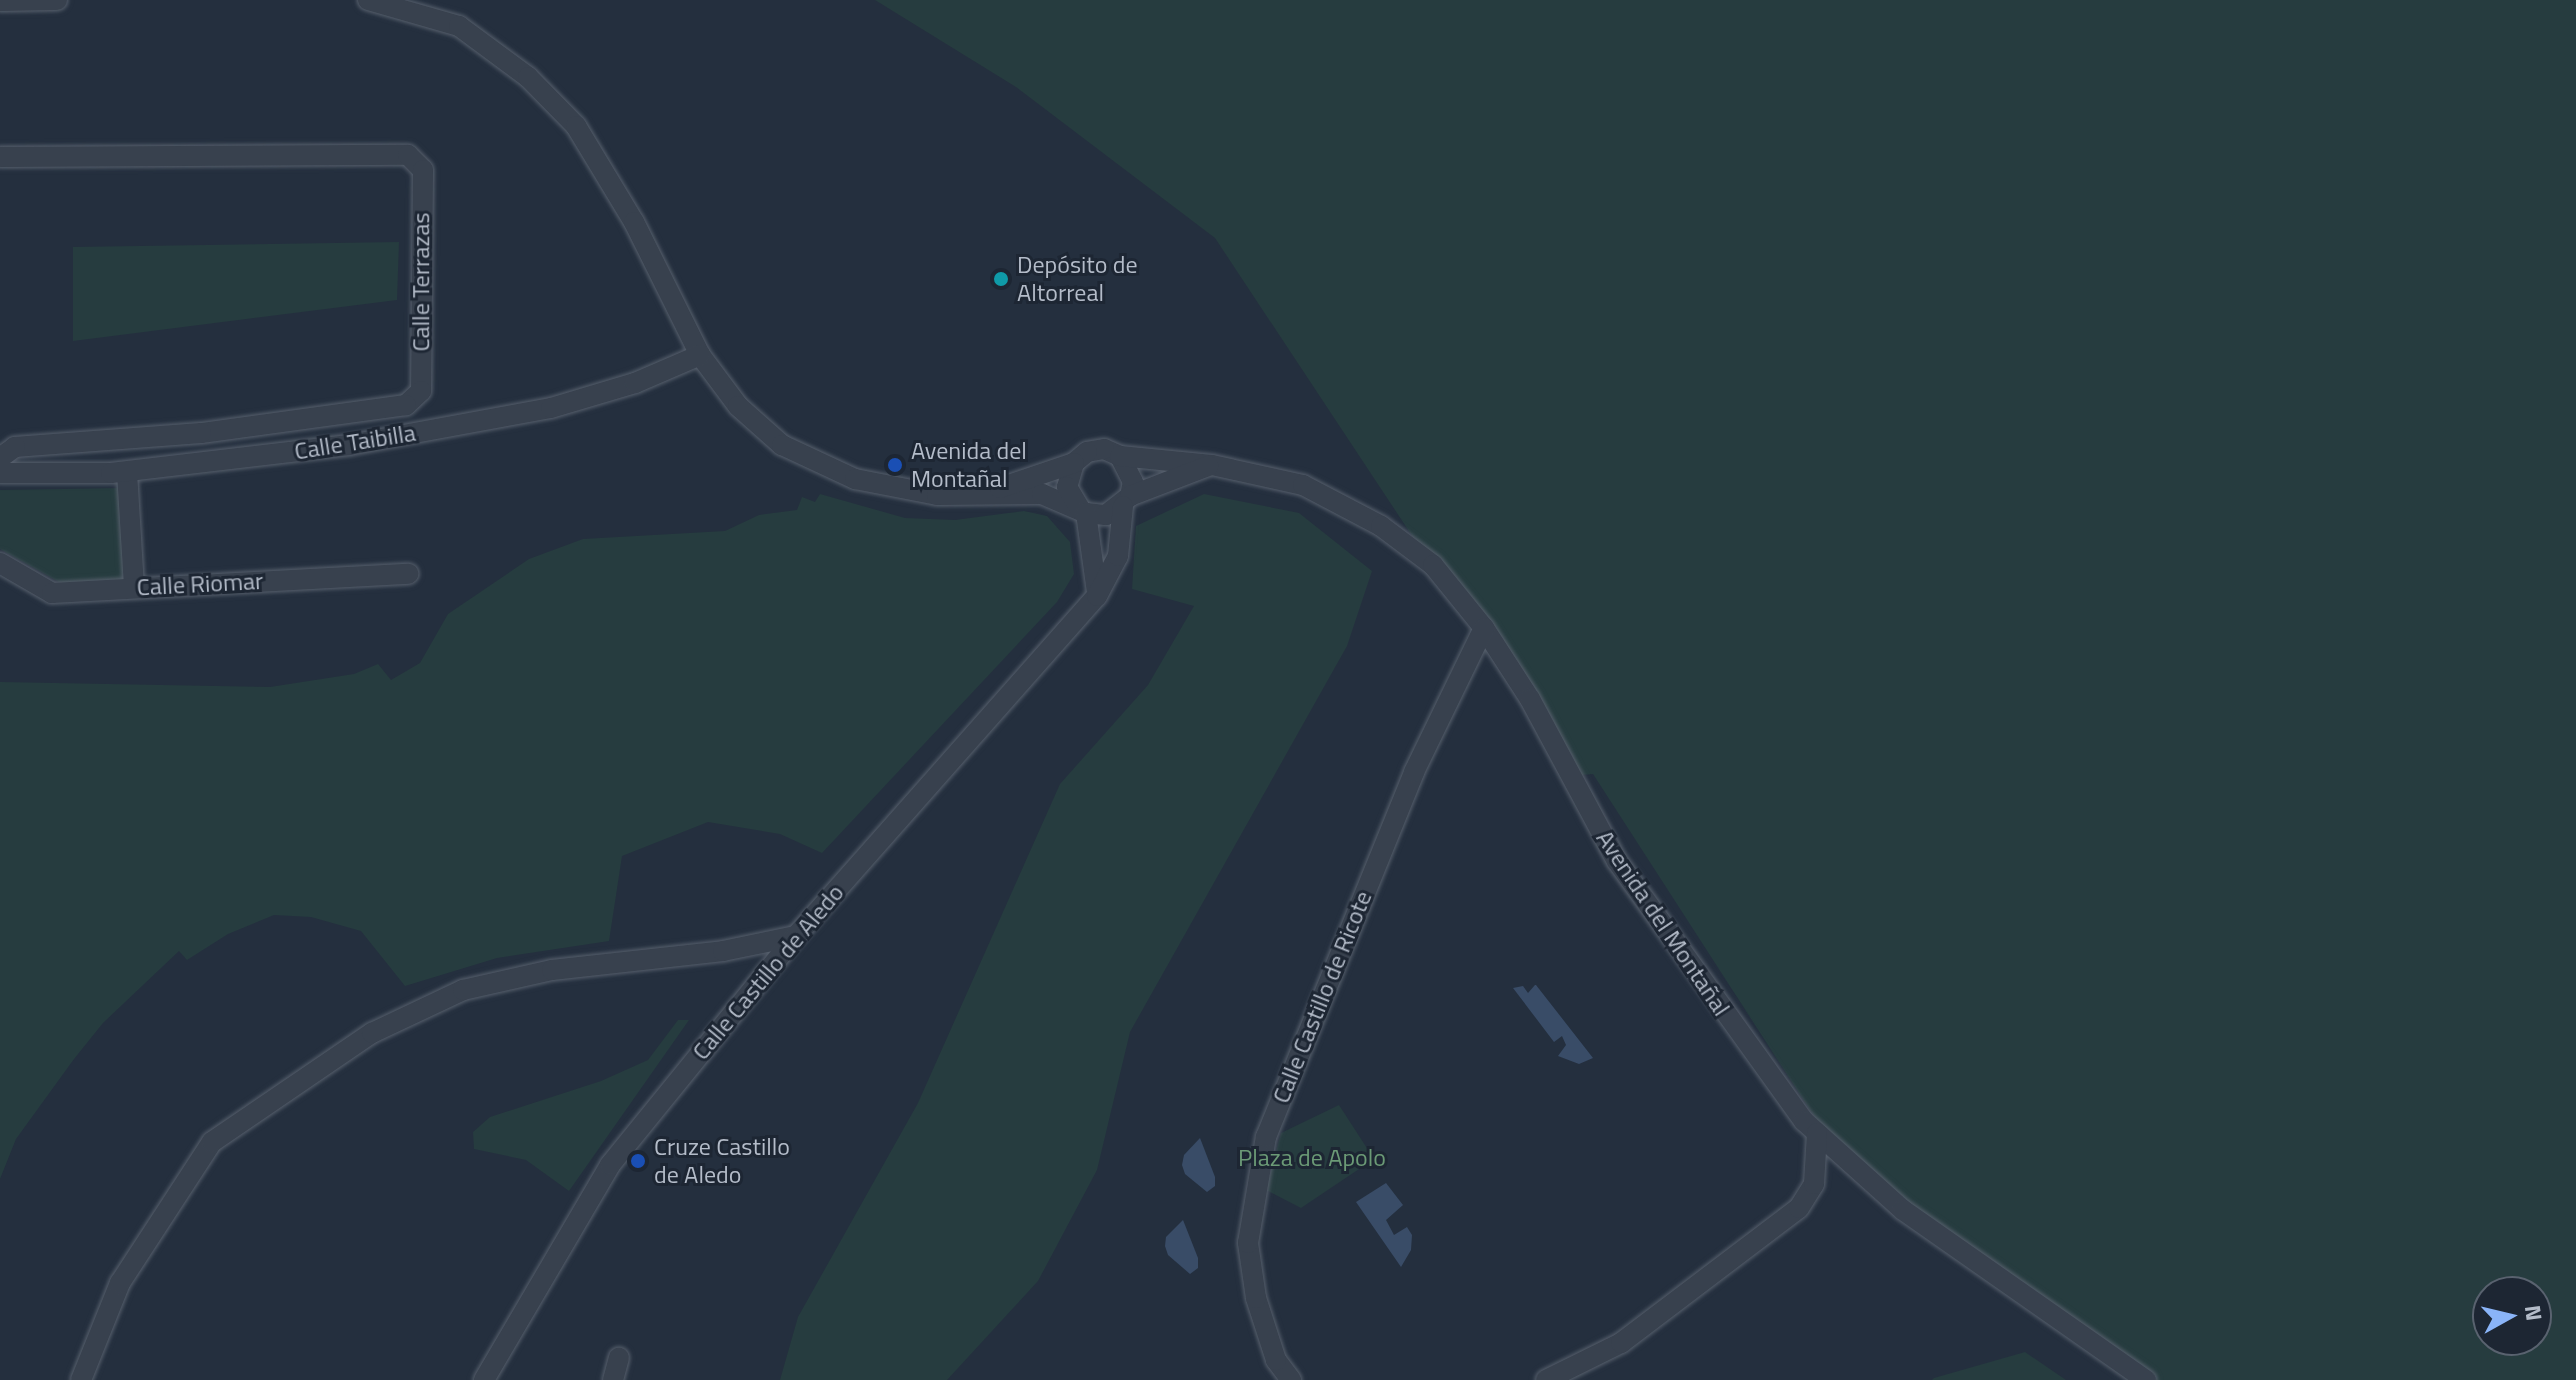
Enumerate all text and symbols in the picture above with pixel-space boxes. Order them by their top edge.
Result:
street label: Calle Terrazas [407,213,435,351]
place label: Depósito de Altorreal [1017,251,1138,307]
marker: Depósito de Altorreal [992,270,1010,288]
street label: Calle Taibilla [292,418,418,466]
place label: Avenida del Montañal [911,437,1027,493]
marker: Avenida del Montañal [886,456,904,474]
street label: Calle Riomar [136,566,264,602]
street label: Avenida del Montañal [1590,825,1736,1021]
street label: Calle Castillo de Aledo [686,878,850,1066]
street label: Calle Castillo de Ricote [1266,887,1378,1107]
place label: Cruze Castillo de Aledo [654,1133,790,1189]
park label: Plaza de Apolo [1238,1144,1386,1172]
marker: Cruze Castillo de Aledo [629,1152,647,1170]
north arrow [2472,1276,2552,1356]
text: N [2516,1303,2552,1323]

